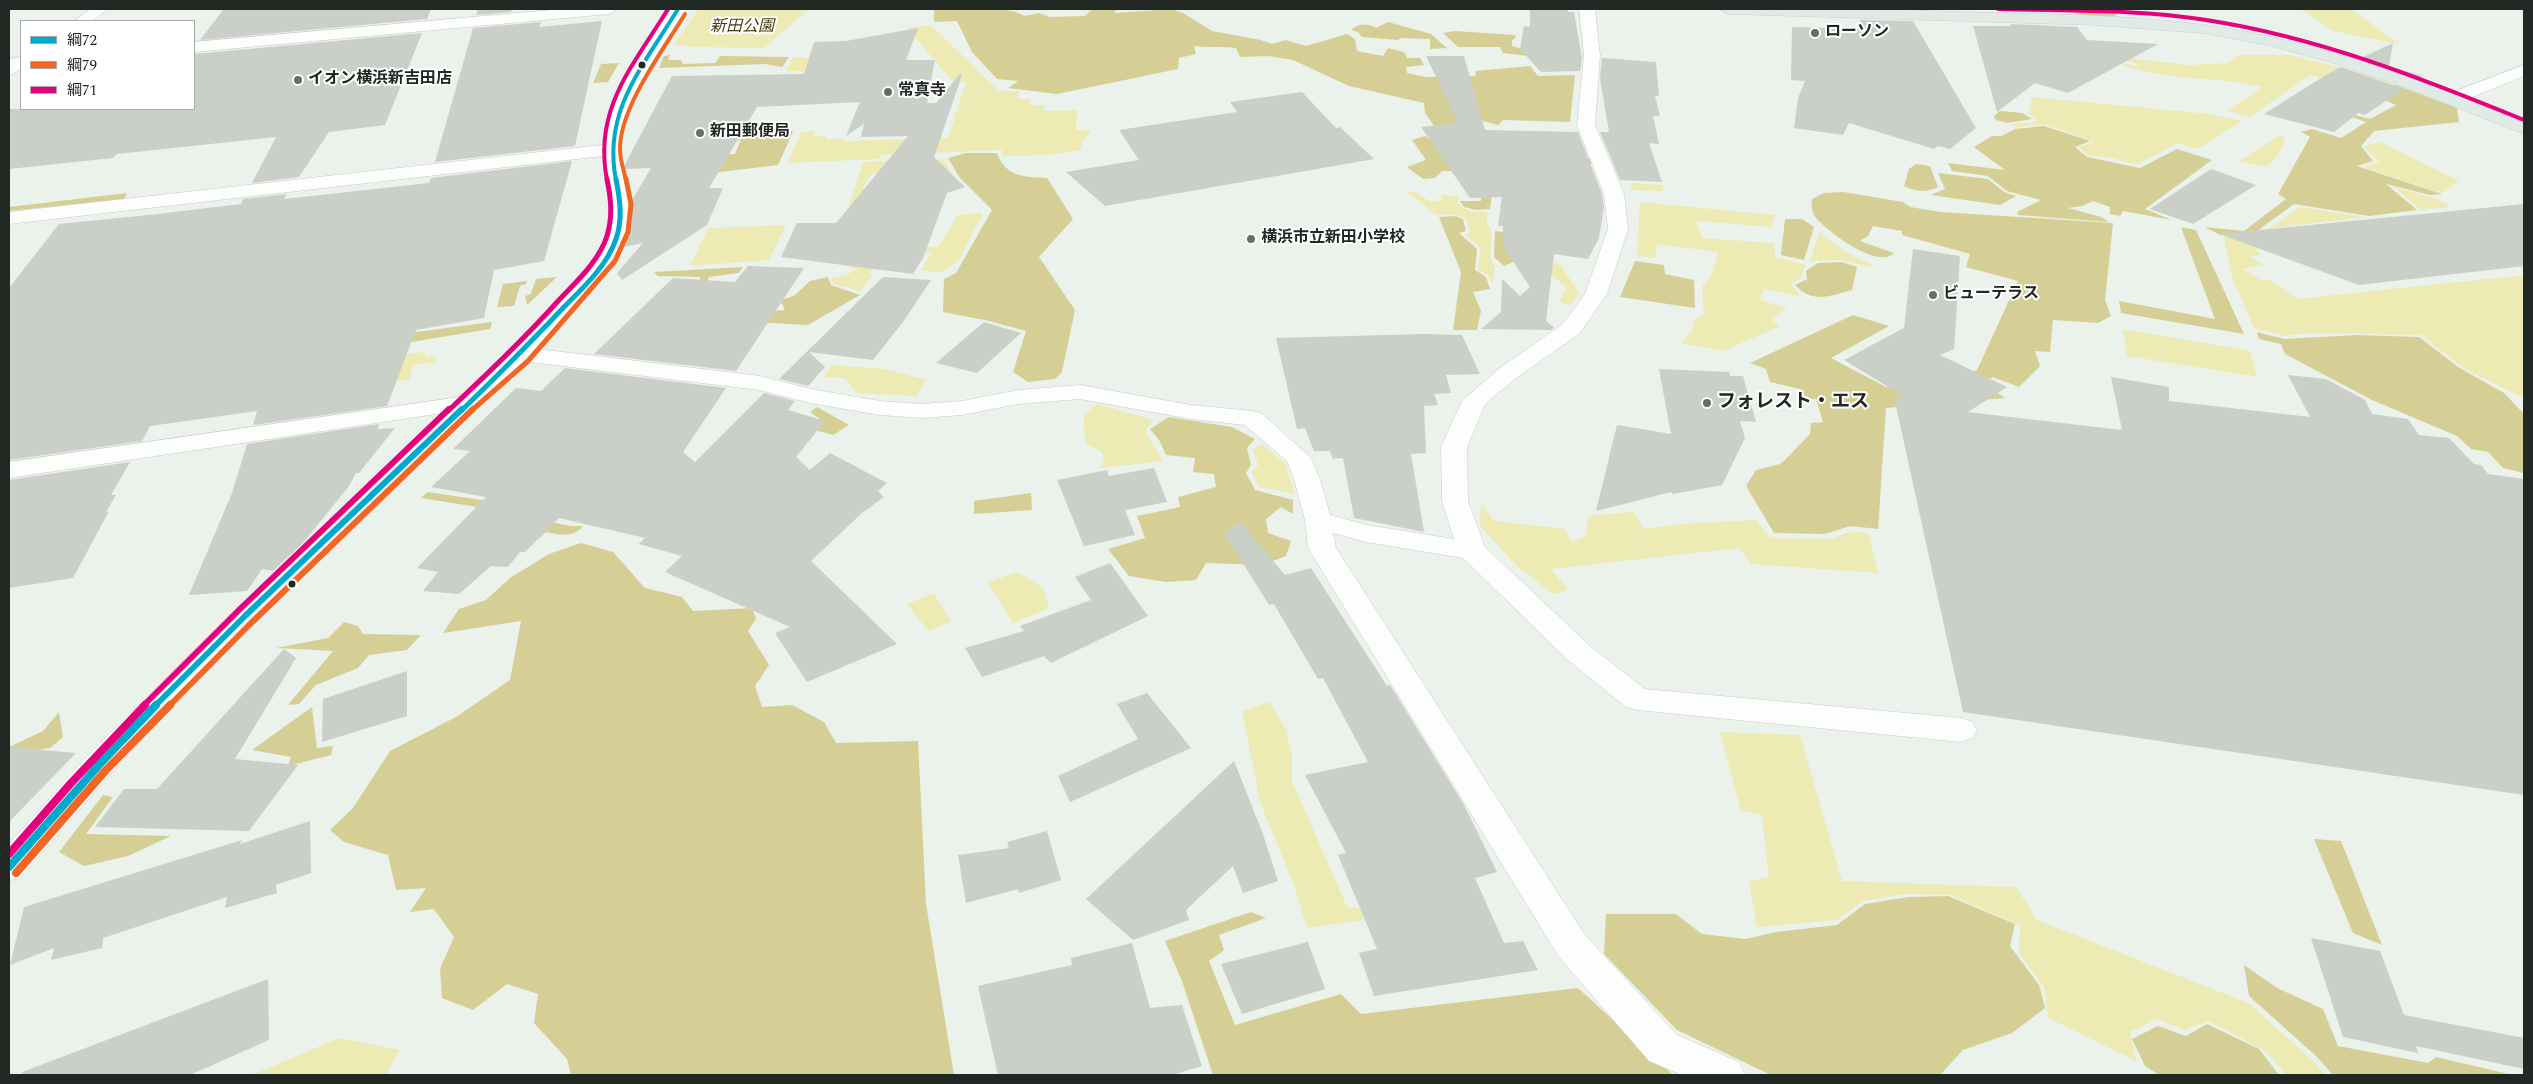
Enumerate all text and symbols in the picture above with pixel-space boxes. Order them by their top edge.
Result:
park label: 新田公園 [710,18,774,38]
legend [20,20,195,110]
place label: ローソン [1825,23,1889,43]
marker: ローソン [1809,27,1821,39]
text: 綱72 [67,29,97,52]
text: 綱79 [67,54,97,77]
unlabelled marker [637,60,647,70]
place label: イオン横浜新吉田店 [308,70,452,90]
marker: イオン横浜新吉田店 [292,74,304,86]
text: 綱71 [67,79,97,102]
place label: 常真寺 [898,82,946,102]
marker: 常真寺 [882,86,894,98]
place label: 新田郵便局 [710,123,790,143]
marker: 新田郵便局 [694,127,706,139]
place label: 横浜市立新田小学校 [1261,229,1405,249]
marker: 横浜市立新田小学校 [1245,233,1257,245]
place label: ビューテラス [1943,285,2039,305]
marker: ビューテラス [1927,289,1939,301]
place label: フォレスト・エス [1717,392,1869,414]
marker: フォレスト・エス [1701,397,1713,409]
unlabelled marker [287,579,297,589]

